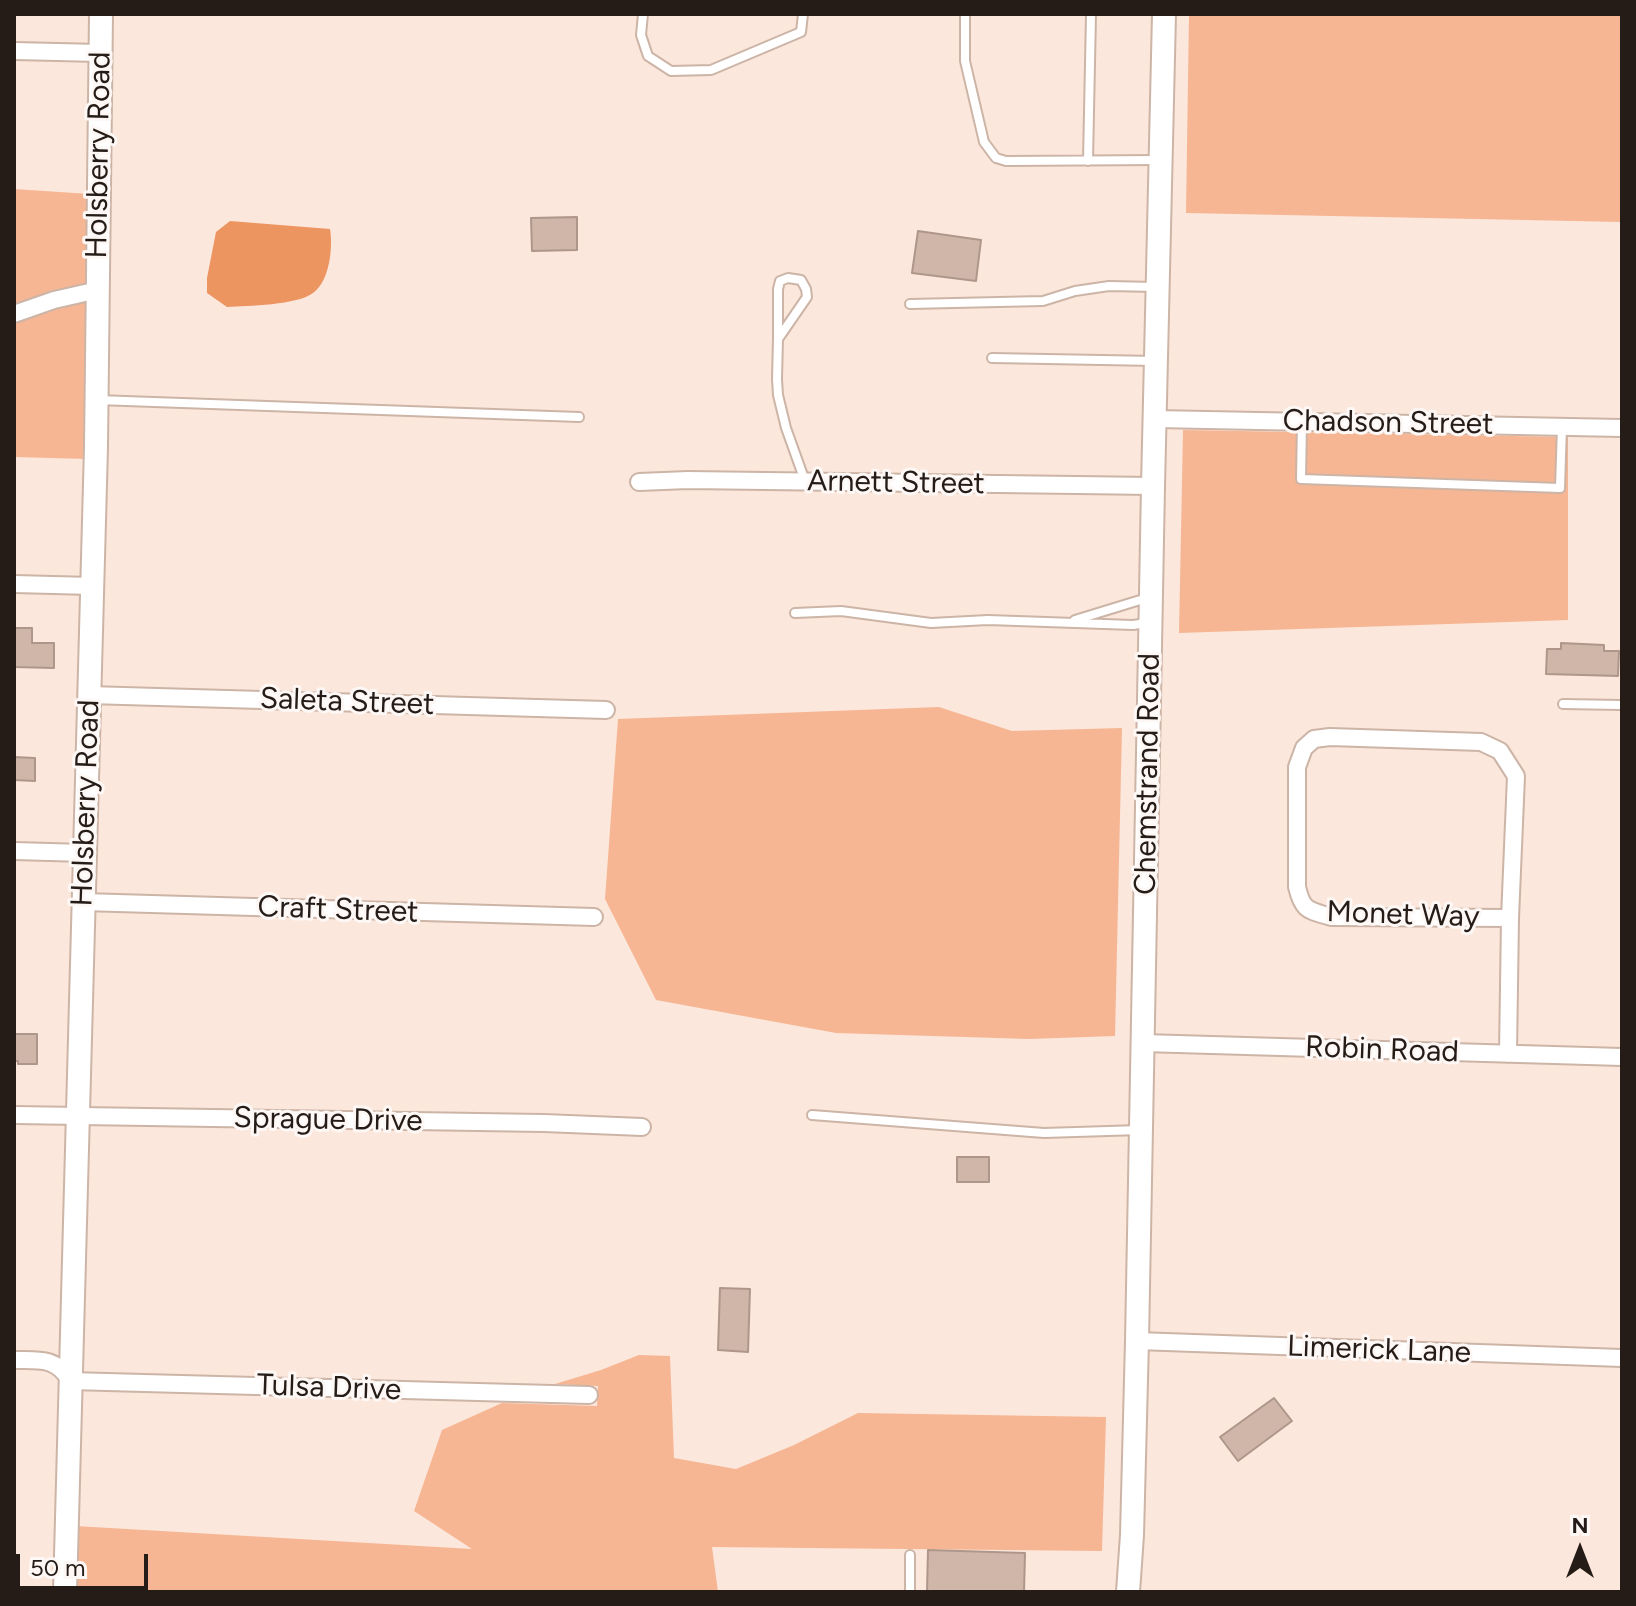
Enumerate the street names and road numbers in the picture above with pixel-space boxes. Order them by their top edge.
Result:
street label: Holsberry Road [79,51,119,259]
street label: Chadson Street [1282,403,1494,443]
street label: Arnett Street [807,463,985,503]
street label: Chemstrand Road [1128,653,1168,895]
street label: Saleta Street [259,681,435,723]
street label: Holsberry Road [64,699,108,907]
street label: Craft Street [257,889,419,931]
street label: Monet Way [1326,894,1480,936]
street label: Robin Road [1304,1029,1460,1071]
street label: Sprague Drive [233,1100,423,1140]
street label: Limerick Lane [1287,1329,1471,1371]
street label: Tulsa Drive [256,1367,402,1409]

